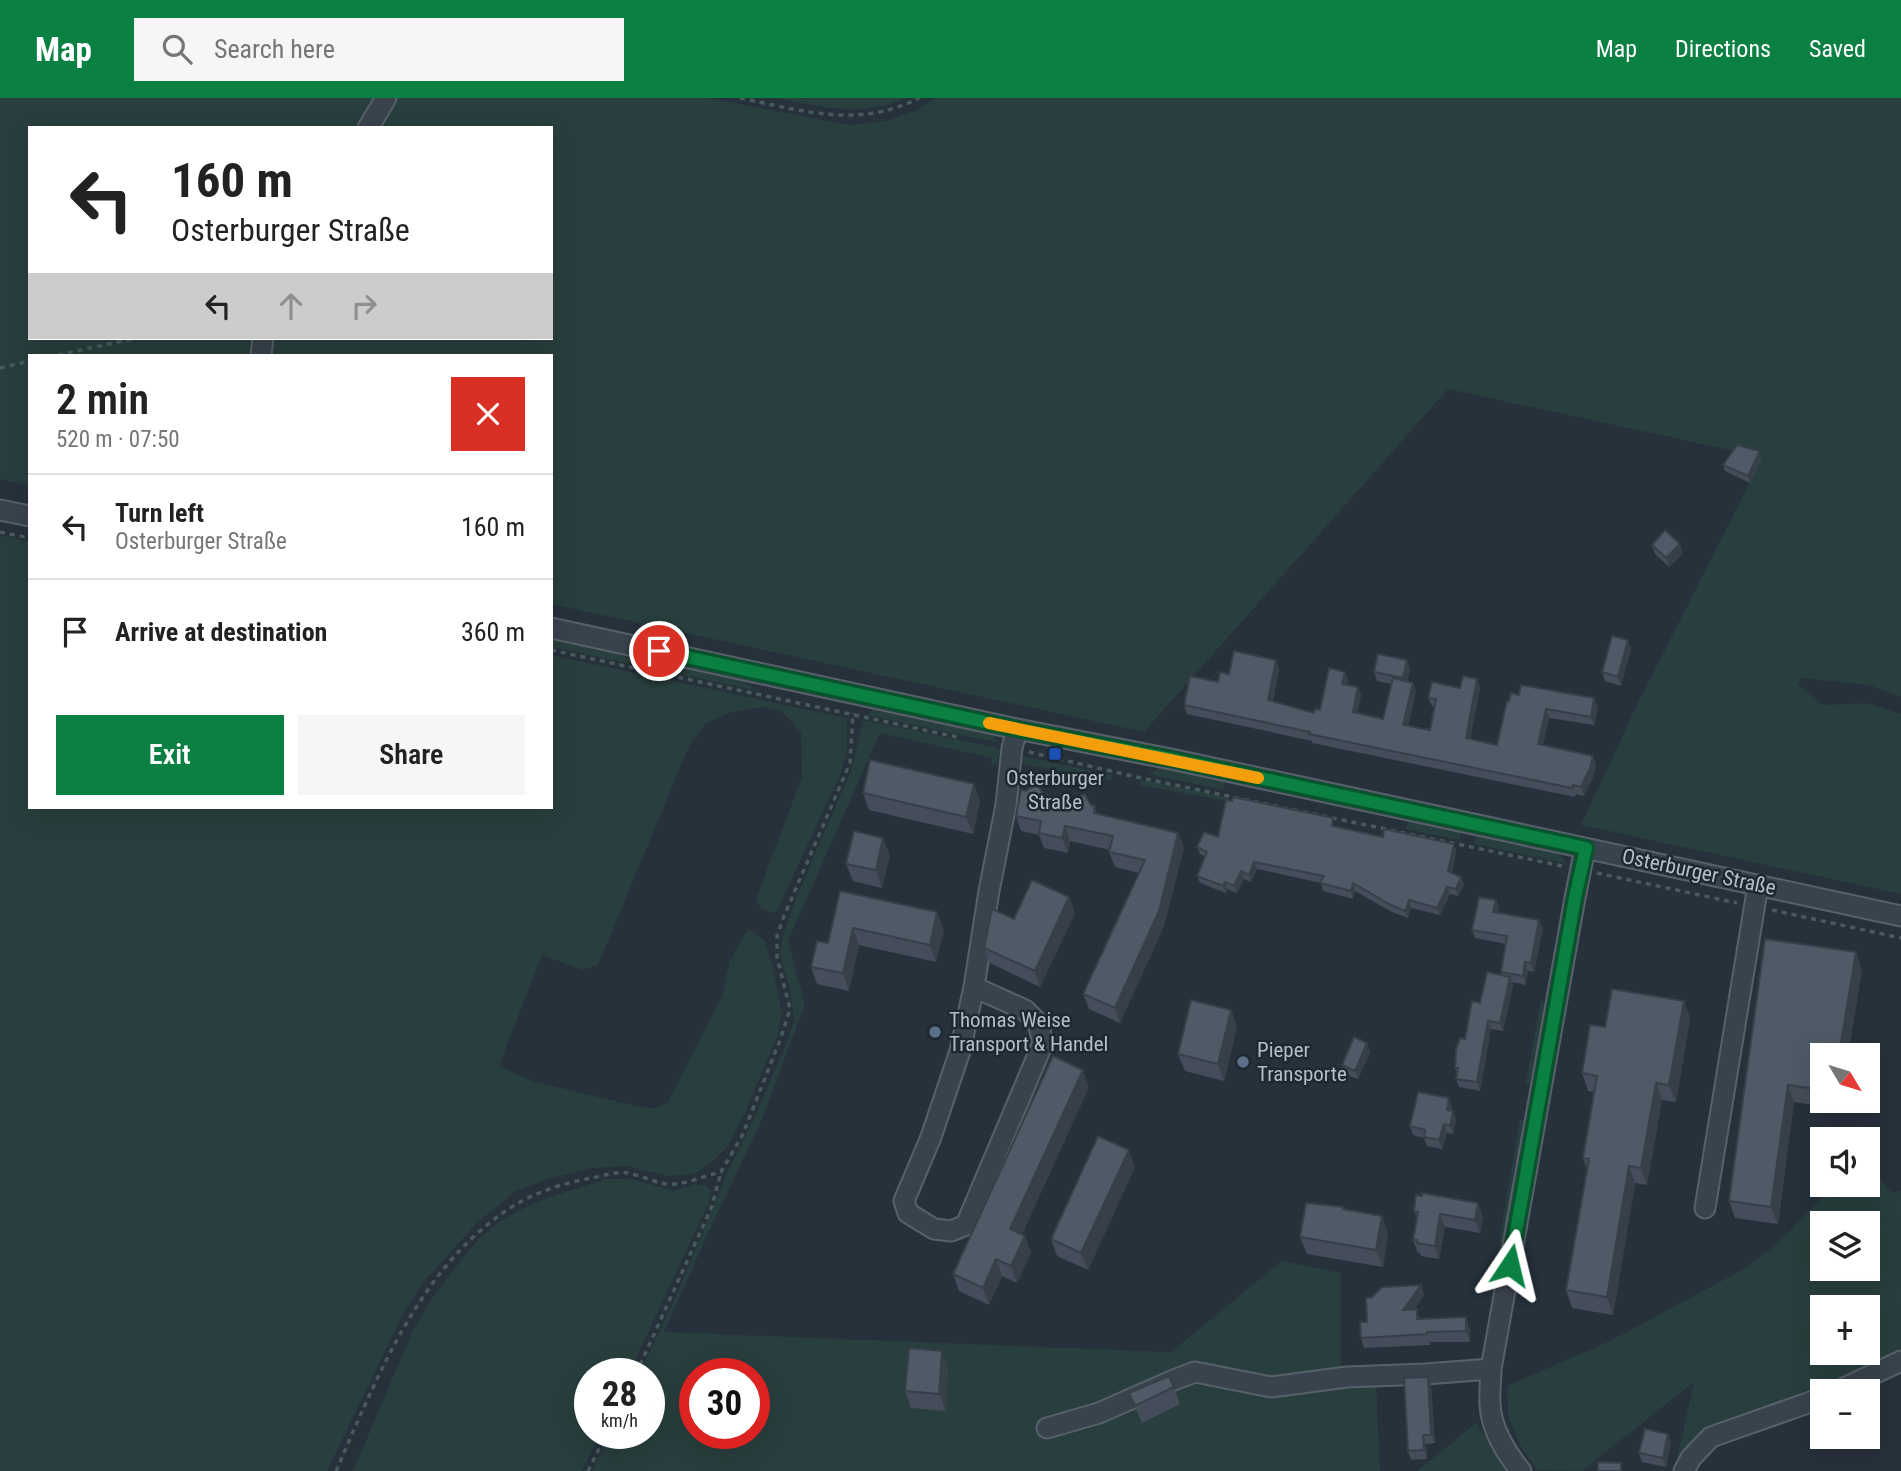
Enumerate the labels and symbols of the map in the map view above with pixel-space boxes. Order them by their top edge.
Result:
pin [629,621,689,681]
marker: Osterburger Straße [1047,746,1063,762]
place label: Osterburger Straße [1006,766,1104,814]
street label: Osterburger Straße [1620,844,1778,900]
place label: Thomas Weise Transport & Handel [949,1008,1108,1056]
marker: Thomas Weise Transport & Handel [927,1024,943,1040]
place label: Pieper Transporte [1257,1038,1347,1086]
north arrow [1810,1043,1880,1113]
marker: Pieper Transporte [1235,1054,1251,1070]
position arrow [1473,1228,1547,1302]
speed limit sign: 30 [679,1358,770,1449]

